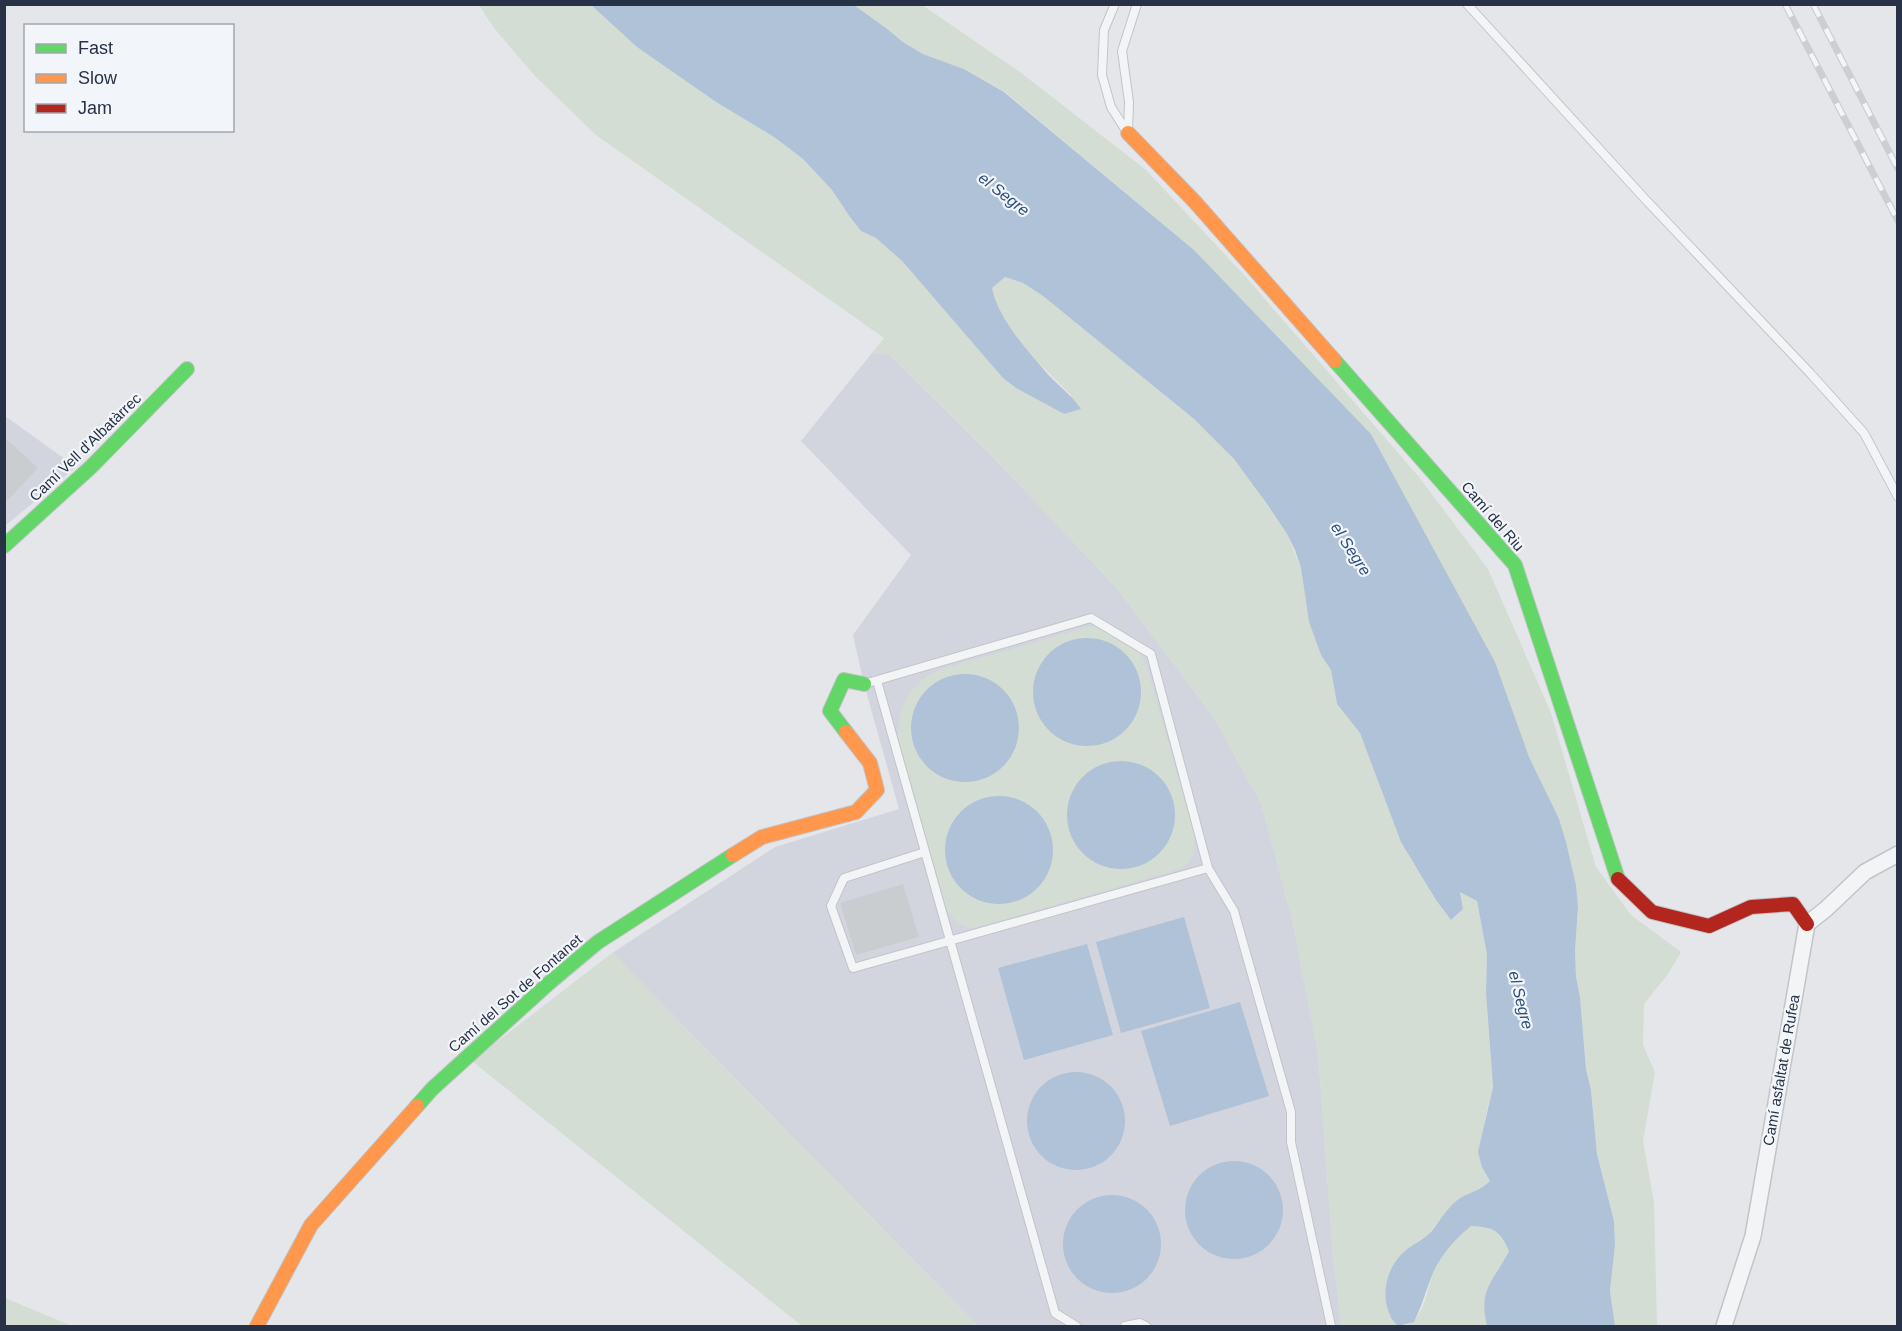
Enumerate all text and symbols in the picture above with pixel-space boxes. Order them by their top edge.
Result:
legend [24,24,234,132]
text: Fast [78,38,113,58]
text: Slow [78,68,118,88]
text: Jam [78,98,112,118]
water label: el Segre [975,169,1033,219]
street label: Camí Vell d'Albatàrrec [26,389,144,504]
street label: Camí del Riu [1458,478,1528,554]
water label: el Segre [1328,519,1374,579]
street label: Camí del Sot de Fontanet [445,930,586,1055]
water label: el Segre [1506,969,1536,1031]
street label: Camí asfaltat de Rufea [1759,992,1803,1147]

